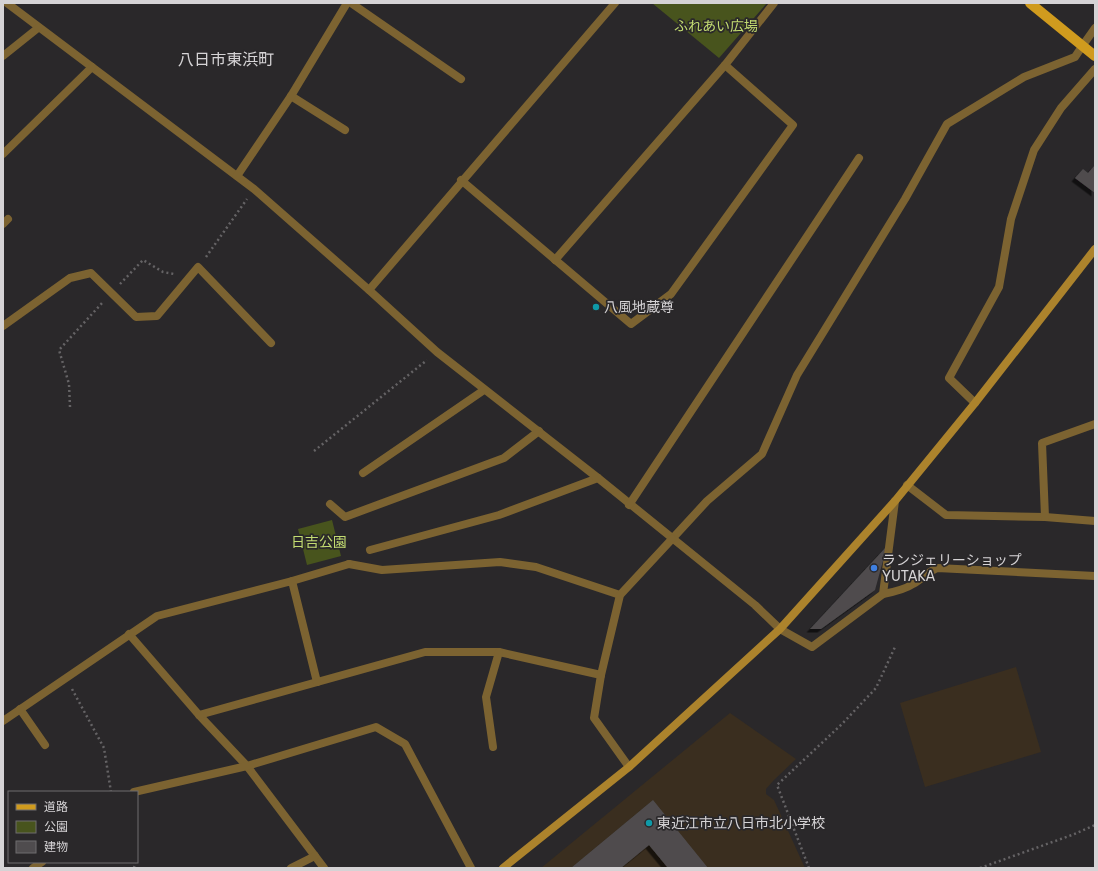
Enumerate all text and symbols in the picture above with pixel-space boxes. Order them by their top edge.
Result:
park label: ふれあい広場 [674,18,758,35]
district label: 八日市東浜町 [178,50,274,69]
place label: 八風地蔵尊 [604,299,674,316]
marker: 八風地蔵尊 [591,302,601,312]
park label: 日吉公園 [291,534,347,551]
place label: ランジェリーショップ YUTAKA [882,552,1022,585]
marker: ランジェリーショップ YUTAKA [869,563,879,573]
legend [8,791,138,863]
text: 道路 [44,800,68,814]
place label: 東近江市立八日市北小学校 [657,815,825,832]
marker: 東近江市立八日市北小学校 [644,818,654,828]
text: 公園 [44,820,68,834]
text: 建物 [44,840,68,854]

